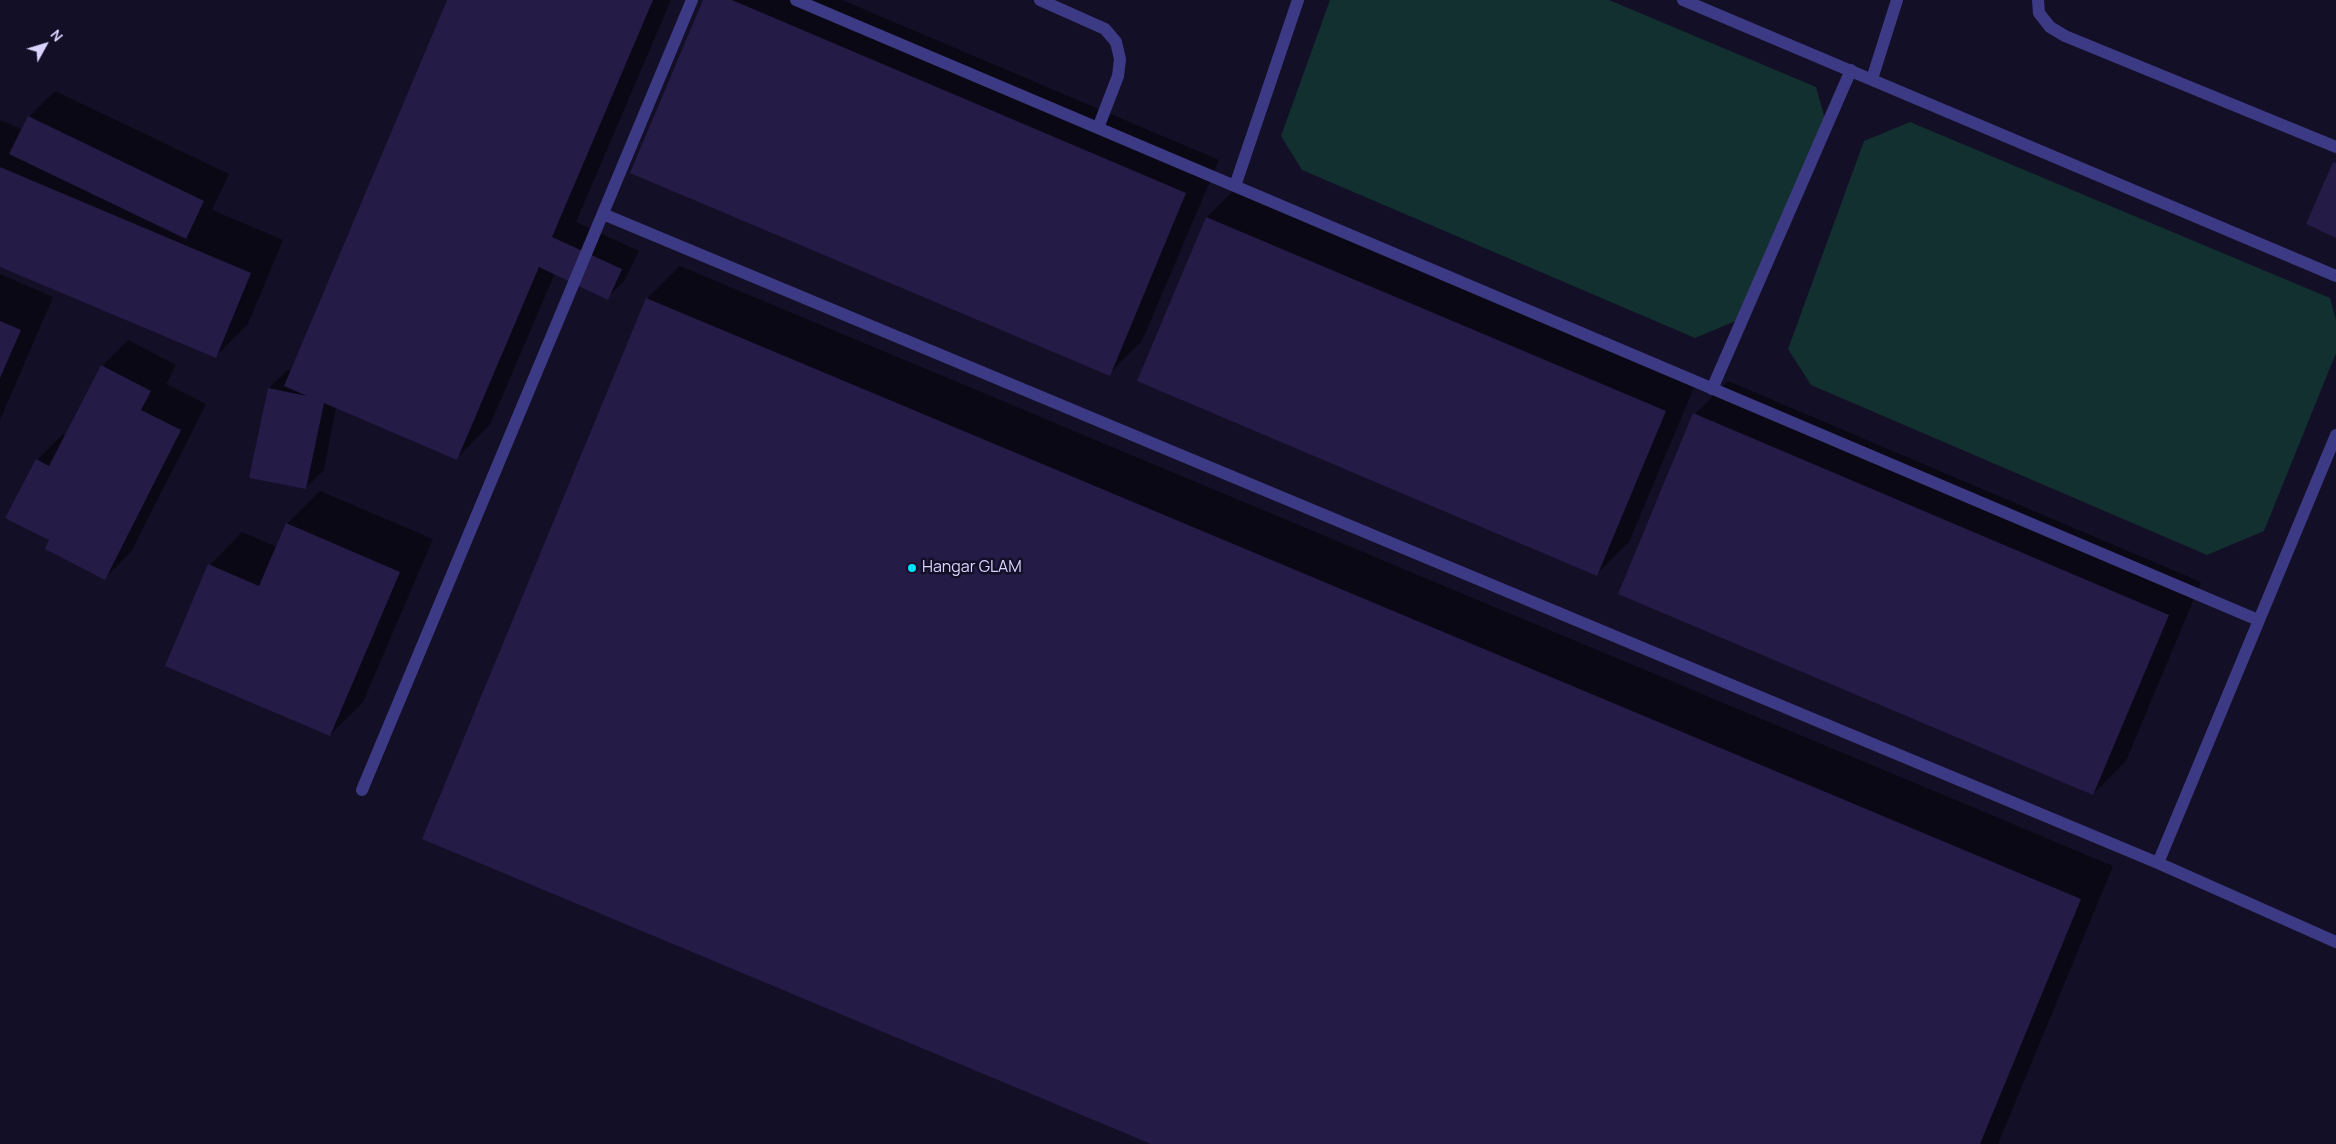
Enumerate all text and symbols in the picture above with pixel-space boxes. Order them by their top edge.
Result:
north arrow [20,20,70,70]
text: N [46,25,68,45]
place label: Hangar GLAM [922,558,1022,578]
marker: Hangar GLAM [906,562,918,574]

